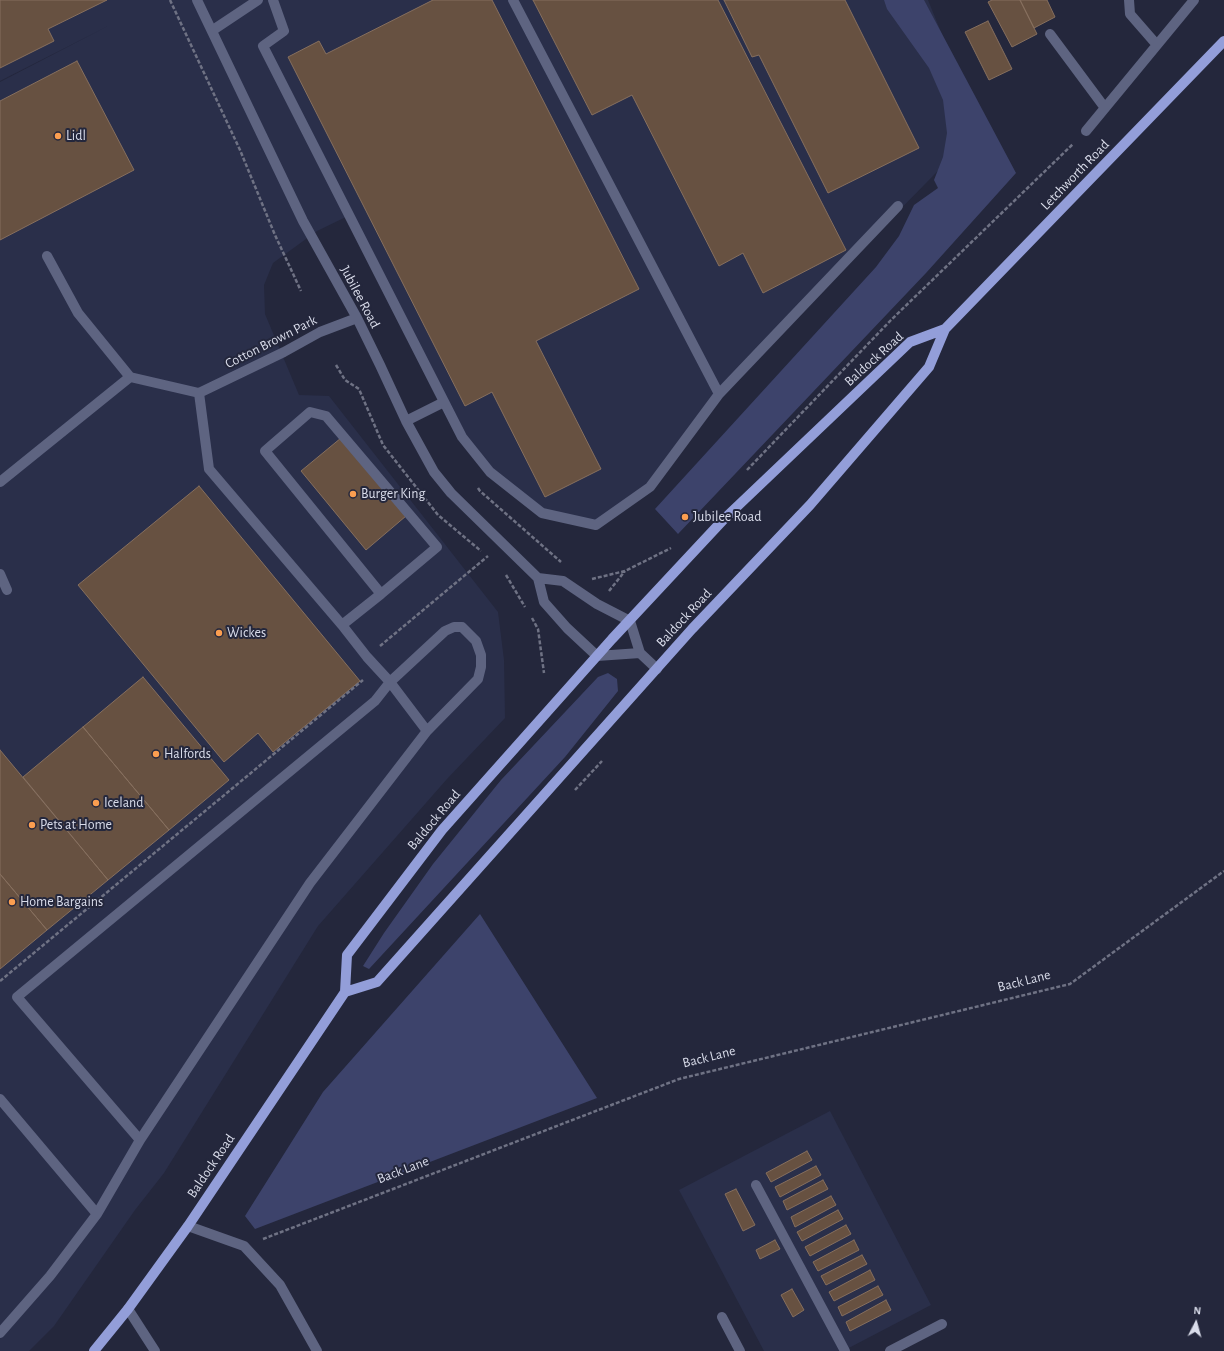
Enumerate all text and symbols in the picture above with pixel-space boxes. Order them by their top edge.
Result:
place label: Lidl [66,128,86,144]
marker: Lidl [53,131,63,141]
street label: Letchworth Road [1037,136,1113,214]
street label: Jubilee Road [337,263,383,331]
street label: Cotton Brown Park [222,312,320,372]
street label: Baldock Road [841,328,907,390]
place label: Burger King [361,486,425,502]
marker: Burger King [348,489,358,499]
place label: Jubilee Road [693,509,761,525]
marker: Jubilee Road [680,512,690,522]
street label: Baldock Road [653,585,715,651]
place label: Wickes [227,625,266,641]
marker: Wickes [214,628,224,638]
place label: Halfords [164,746,211,762]
marker: Halfords [151,749,161,759]
street label: Baldock Road [404,786,464,854]
place label: Iceland [104,795,144,811]
marker: Iceland [91,798,101,808]
place label: Pets at Home [40,817,112,833]
marker: Pets at Home [27,820,37,830]
place label: Home Bargains [20,894,103,910]
marker: Home Bargains [7,897,17,907]
street label: Back Lane [996,966,1052,996]
street label: Back Lane [681,1042,737,1072]
street label: Baldock Road [183,1131,239,1201]
street label: Back Lane [375,1153,431,1187]
north arrow [1176,1303,1216,1343]
text: N [1193,1305,1202,1316]

